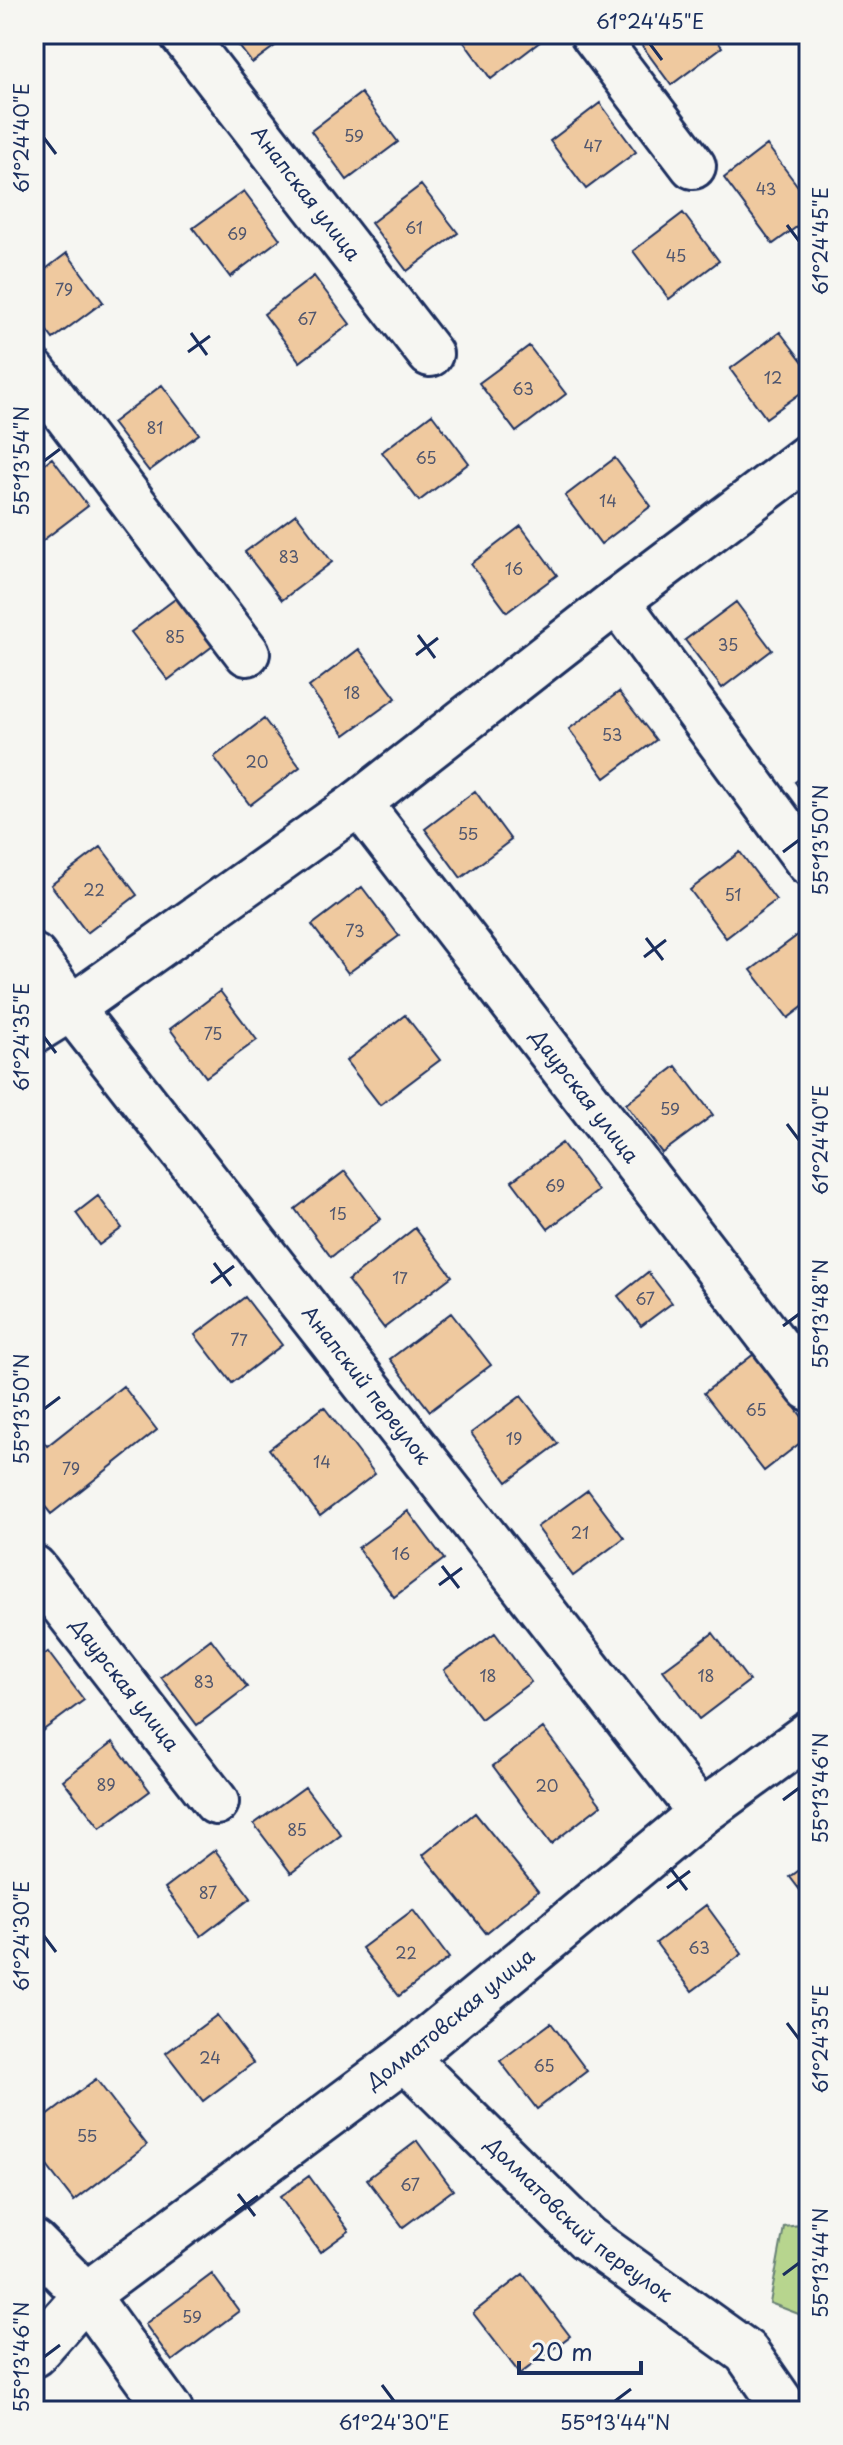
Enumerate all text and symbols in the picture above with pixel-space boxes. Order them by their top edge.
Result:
text: 61°24'45"E [596,6,704,36]
text: 61°24'40"E [6,83,36,193]
street label: Анапская улица [245,119,369,267]
house number: 59 [344,123,364,147]
house number: 47 [584,133,603,157]
house number: 43 [756,176,776,200]
text: 61°24'45"E [805,187,835,295]
house number: 61 [405,215,423,239]
house number: 69 [227,221,247,245]
house number: 45 [666,243,686,267]
house number: 79 [55,277,73,301]
house number: 67 [297,306,317,330]
house number: 12 [764,365,782,389]
house number: 63 [512,376,534,400]
text: 55°13'54"N [6,406,36,516]
house number: 81 [146,415,164,439]
house number: 65 [415,445,437,469]
house number: 14 [599,488,617,512]
house number: 83 [279,544,299,568]
house number: 16 [505,556,523,580]
house number: 85 [165,624,185,648]
house number: 35 [718,632,738,656]
house number: 18 [343,680,361,704]
house number: 53 [602,722,622,746]
house number: 20 [246,749,268,773]
text: 55°13'50"N [805,784,835,896]
house number: 55 [458,821,478,845]
house number: 22 [83,877,105,901]
house number: 51 [724,882,742,906]
house number: 73 [345,918,365,942]
text: 61°24'35"E [6,982,36,1092]
house number: 75 [204,1021,222,1045]
street label: Даурская улица [524,1022,647,1169]
text: 61°24'40"E [805,1085,835,1195]
house number: 59 [660,1096,680,1120]
house number: 69 [545,1173,565,1197]
house number: 15 [329,1201,347,1225]
text: 55°13'48"N [805,1259,835,1369]
house number: 17 [392,1265,408,1289]
house number: 67 [635,1286,655,1310]
street label: Анапский переулок [295,1299,439,1470]
house number: 77 [230,1327,248,1351]
text: 55°13'50"N [6,1353,36,1465]
house number: 65 [745,1397,767,1421]
house number: 19 [506,1426,522,1450]
house number: 14 [313,1449,331,1473]
house number: 79 [62,1456,80,1480]
house number: 21 [571,1520,589,1544]
house number: 16 [392,1541,410,1565]
street label: Даурская улица [63,1610,187,1758]
house number: 18 [479,1663,497,1687]
house number: 18 [697,1663,715,1687]
house number: 83 [194,1669,214,1693]
text: 55°13'46"N [805,1732,835,1844]
house number: 89 [96,1772,116,1796]
house number: 20 [536,1773,558,1797]
house number: 85 [287,1817,307,1841]
text: 61°24'30"E [6,1880,36,1992]
house number: 87 [199,1880,217,1904]
house number: 63 [688,1935,710,1959]
house number: 22 [395,1940,417,1964]
street label: Долматовская улица [359,1941,541,2096]
text: 61°24'35"E [805,1984,835,2094]
house number: 24 [199,2045,221,2069]
house number: 65 [533,2053,555,2077]
house number: 55 [77,2123,97,2147]
street label: Долматовский переулок [478,2129,679,2309]
house number: 67 [400,2172,420,2196]
text: 55°13'44"N [805,2208,835,2318]
text: 55°13'46"N [6,2301,36,2413]
house number: 59 [182,2304,202,2328]
scale bar [519,2325,641,2375]
text: 20 m [531,2333,593,2369]
text: 61°24'30"E [338,2407,450,2437]
text: 55°13'44"N [560,2407,670,2437]

